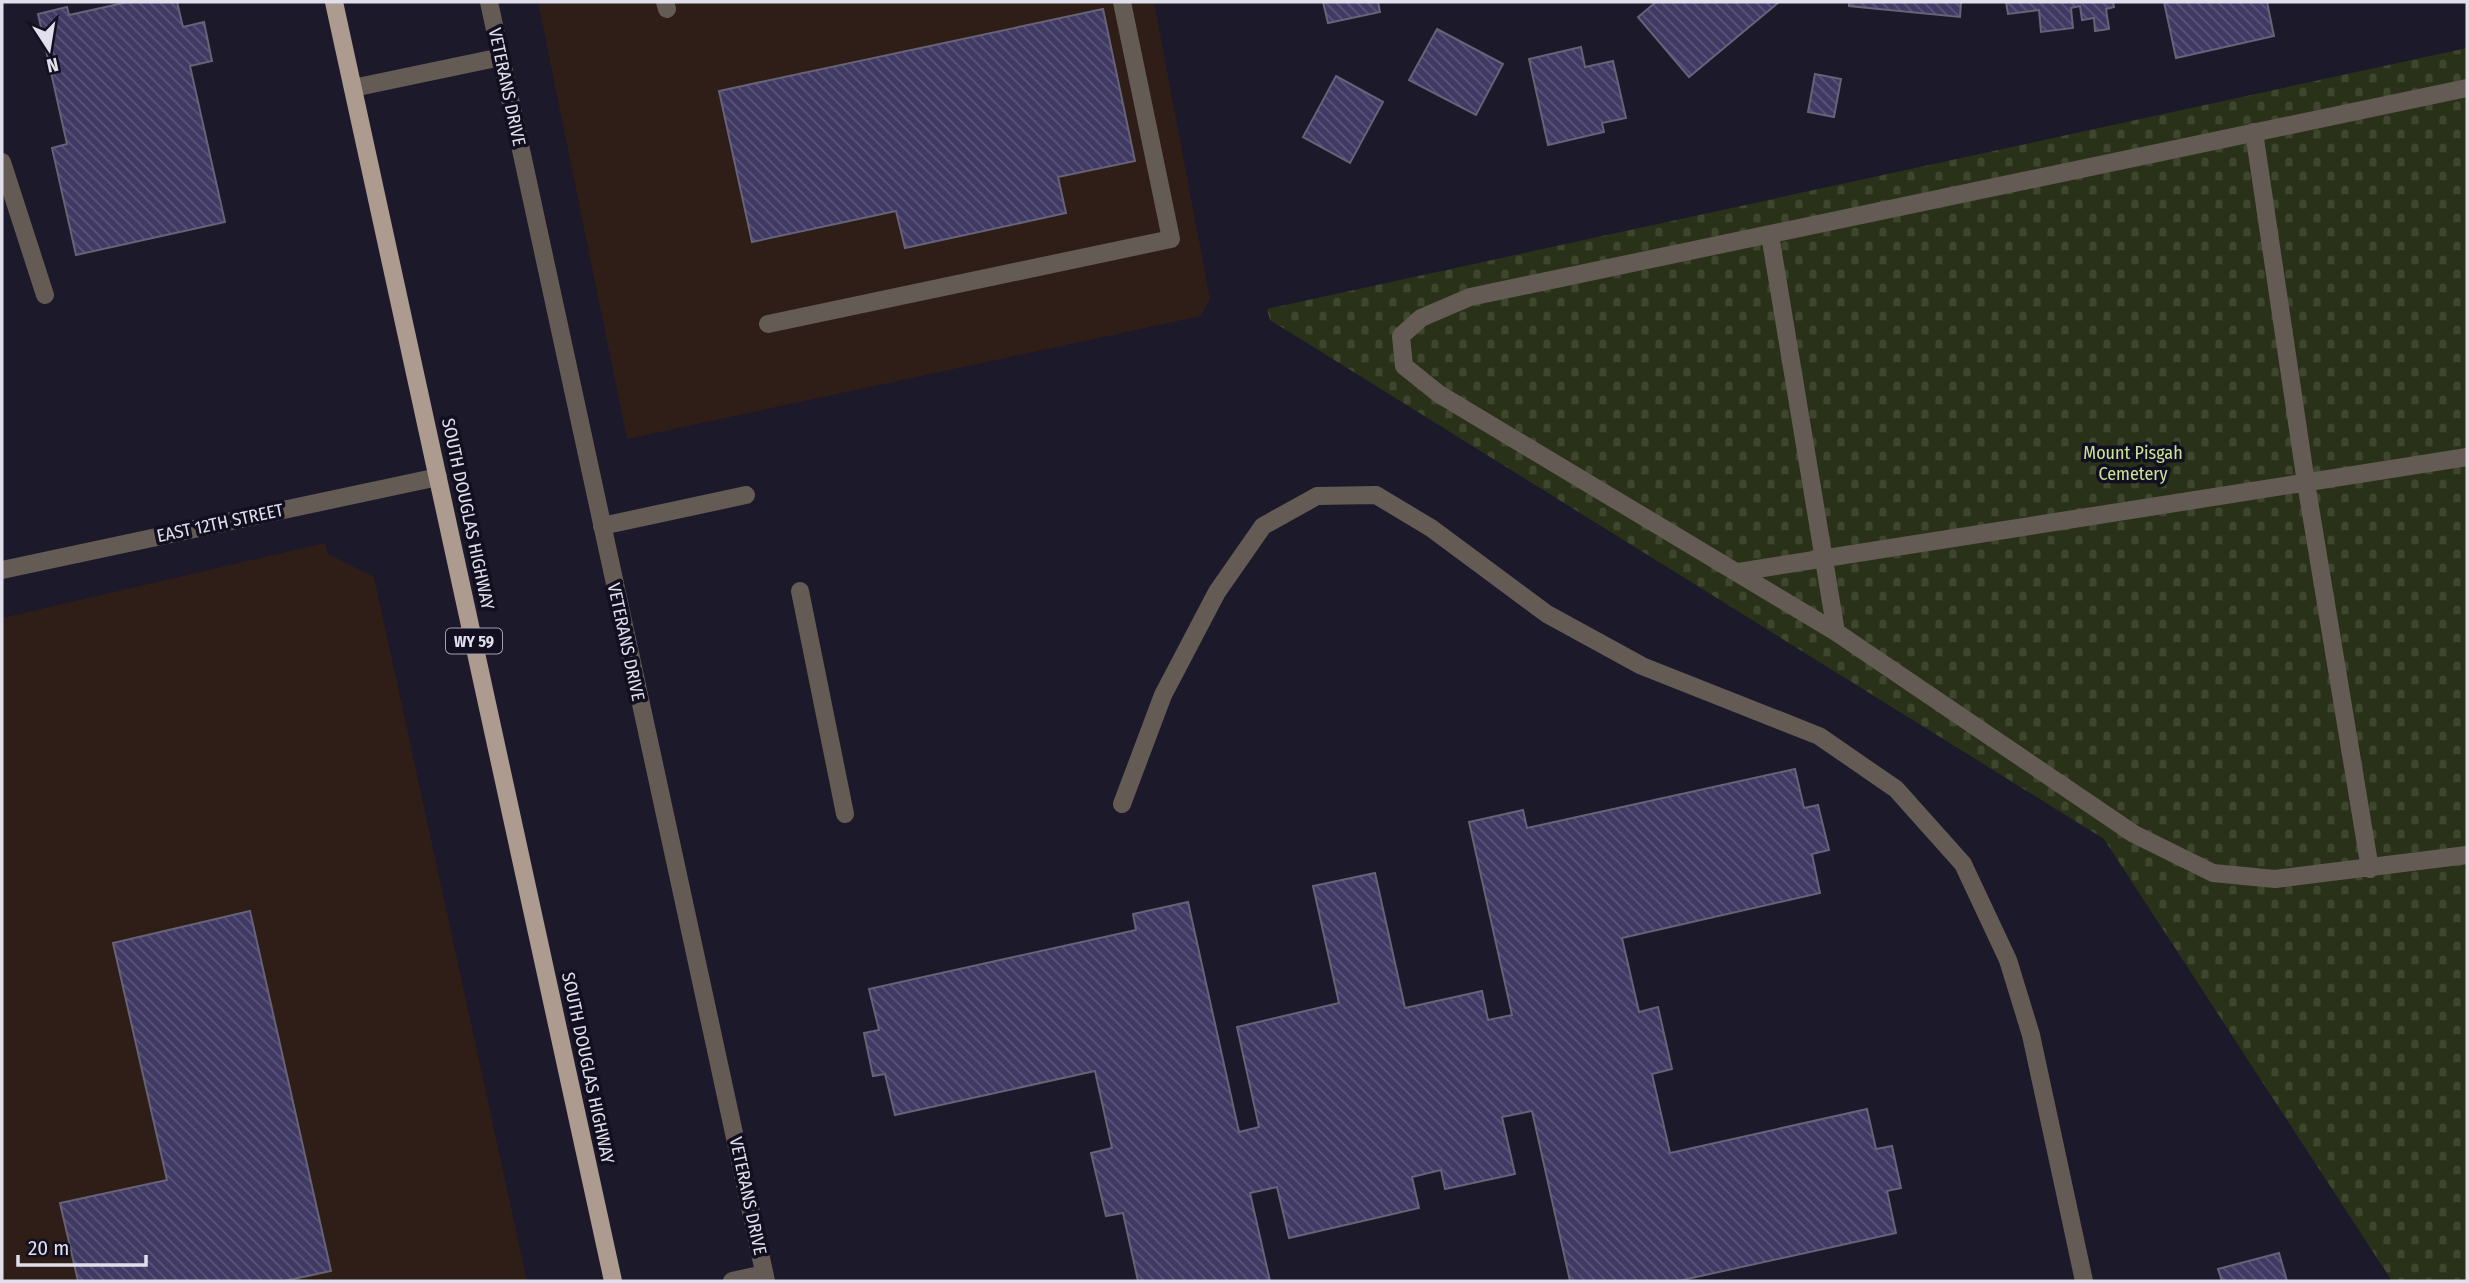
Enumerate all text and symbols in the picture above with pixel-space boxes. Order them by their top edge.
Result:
north arrow [14,14,84,84]
street label: VETERANS DRIVE [484,26,530,148]
text: N [44,53,60,78]
street label: SOUTH DOUGLAS HIGHWAY [437,416,499,612]
park label: Mount Pisgah Cemetery [2083,442,2183,485]
street label: EAST 12TH STREET [155,499,286,547]
street label: VETERANS DRIVE [603,581,649,703]
road number: WY 59 [446,628,502,654]
street label: SOUTH DOUGLAS HIGHWAY [557,970,619,1166]
street label: VETERANS DRIVE [725,1135,771,1257]
scale bar [18,1224,145,1268]
text: 20 m [28,1235,69,1261]

